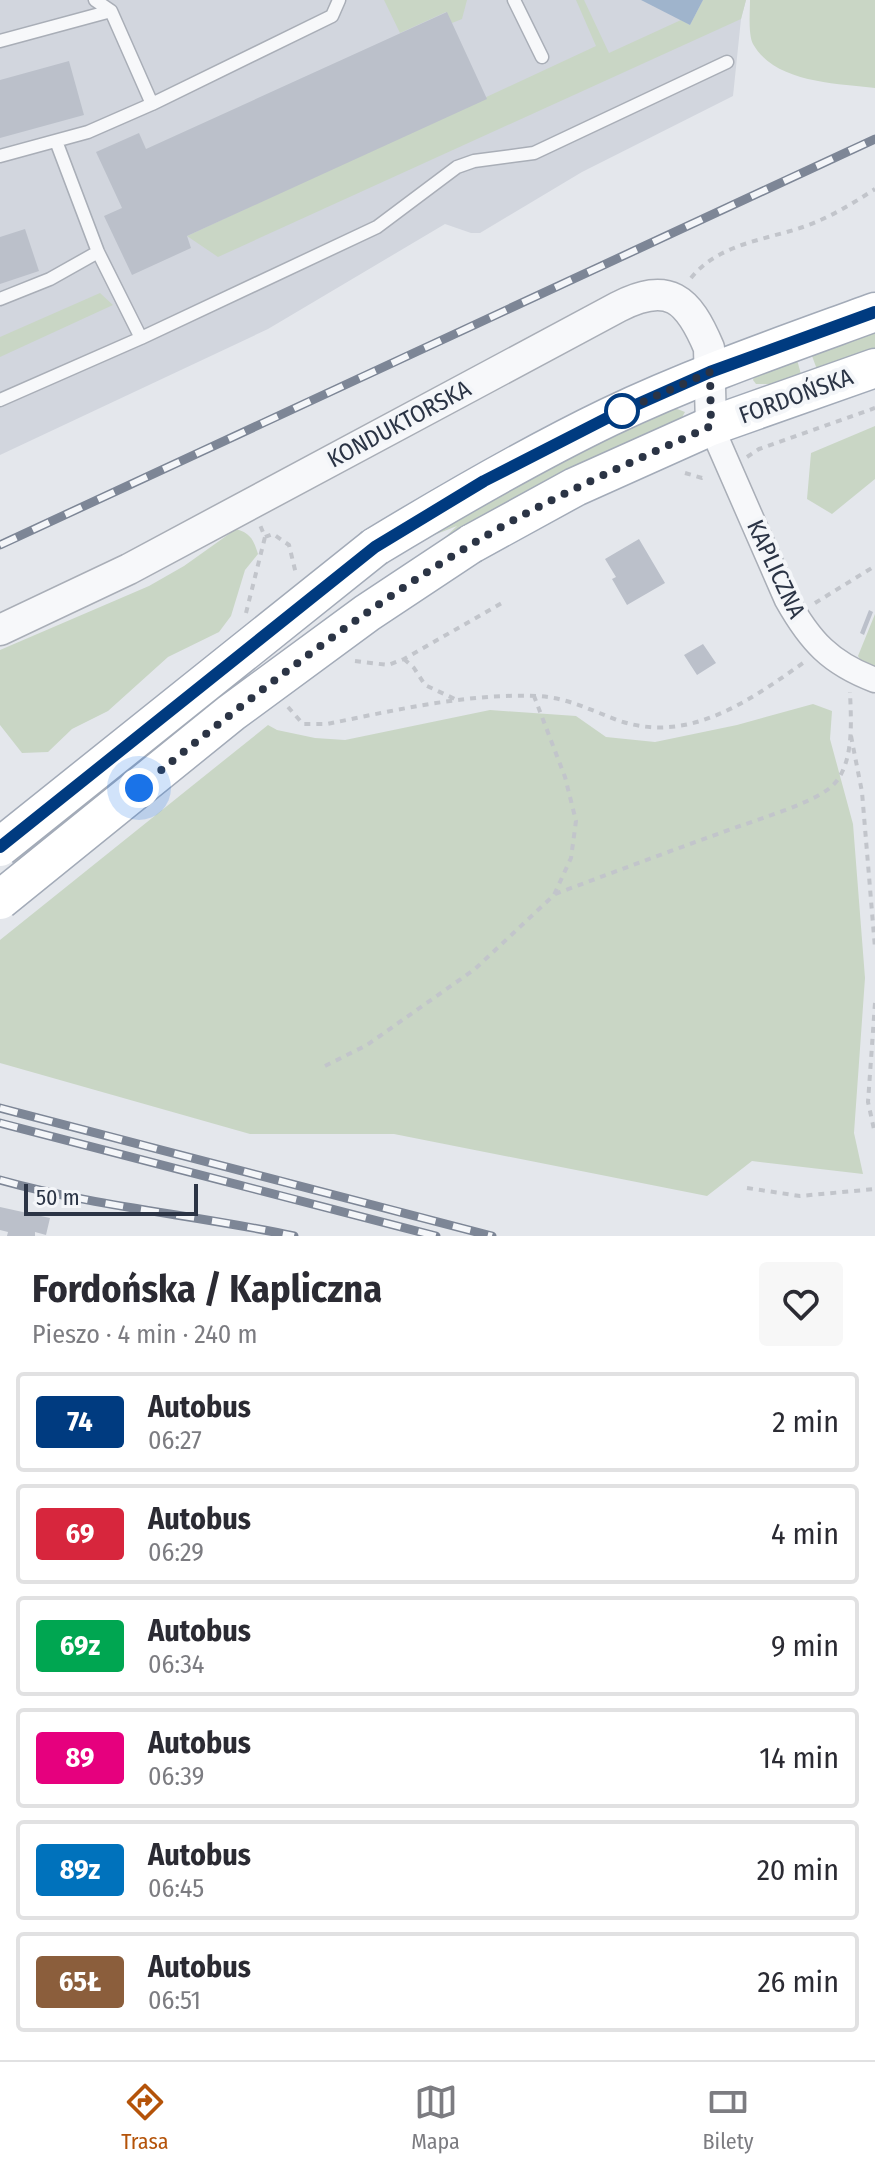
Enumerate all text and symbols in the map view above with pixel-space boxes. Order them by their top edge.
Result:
street label: FORDOŃSKA [735,361,857,430]
street label: KONDUKTORSKA [323,374,476,474]
unlabelled marker [605,394,639,428]
street label: KAPLICZNA [741,515,811,623]
your location [119,768,159,808]
scale bar [24,1180,198,1216]
text: 50 m [36,1184,80,1211]
button: heart [759,1262,843,1346]
text: Fordońska / Kapliczna [32,1266,382,1312]
text: Pieszo · 4 min · 240 m [32,1319,257,1350]
text: Autobus [148,1389,251,1425]
text: 2 min [772,1404,839,1440]
text: 74 [67,1405,93,1438]
text: 06:27 [148,1425,202,1456]
text: Autobus [148,1501,251,1537]
text: 4 min [771,1516,839,1552]
text: 69 [66,1517,94,1550]
text: 06:29 [148,1537,204,1568]
text: Autobus [148,1613,251,1649]
text: 9 min [771,1628,839,1664]
text: 69z [60,1629,100,1662]
text: 06:34 [148,1649,204,1680]
text: Autobus [148,1725,251,1761]
text: 14 min [759,1740,839,1776]
text: 89 [66,1741,94,1774]
text: 06:39 [148,1761,204,1792]
text: Autobus [148,1837,251,1873]
text: 20 min [757,1852,839,1888]
text: 89z [60,1853,100,1886]
text: 06:45 [148,1873,204,1904]
text: Autobus [148,1949,251,1985]
text: 26 min [757,1964,839,2000]
text: 65Ł [59,1965,101,1998]
text: 06:51 [148,1985,201,2016]
tab: Trasa [121,2080,169,2155]
tab: Mapa [411,2080,460,2155]
tab: Bilety [703,2080,754,2155]

